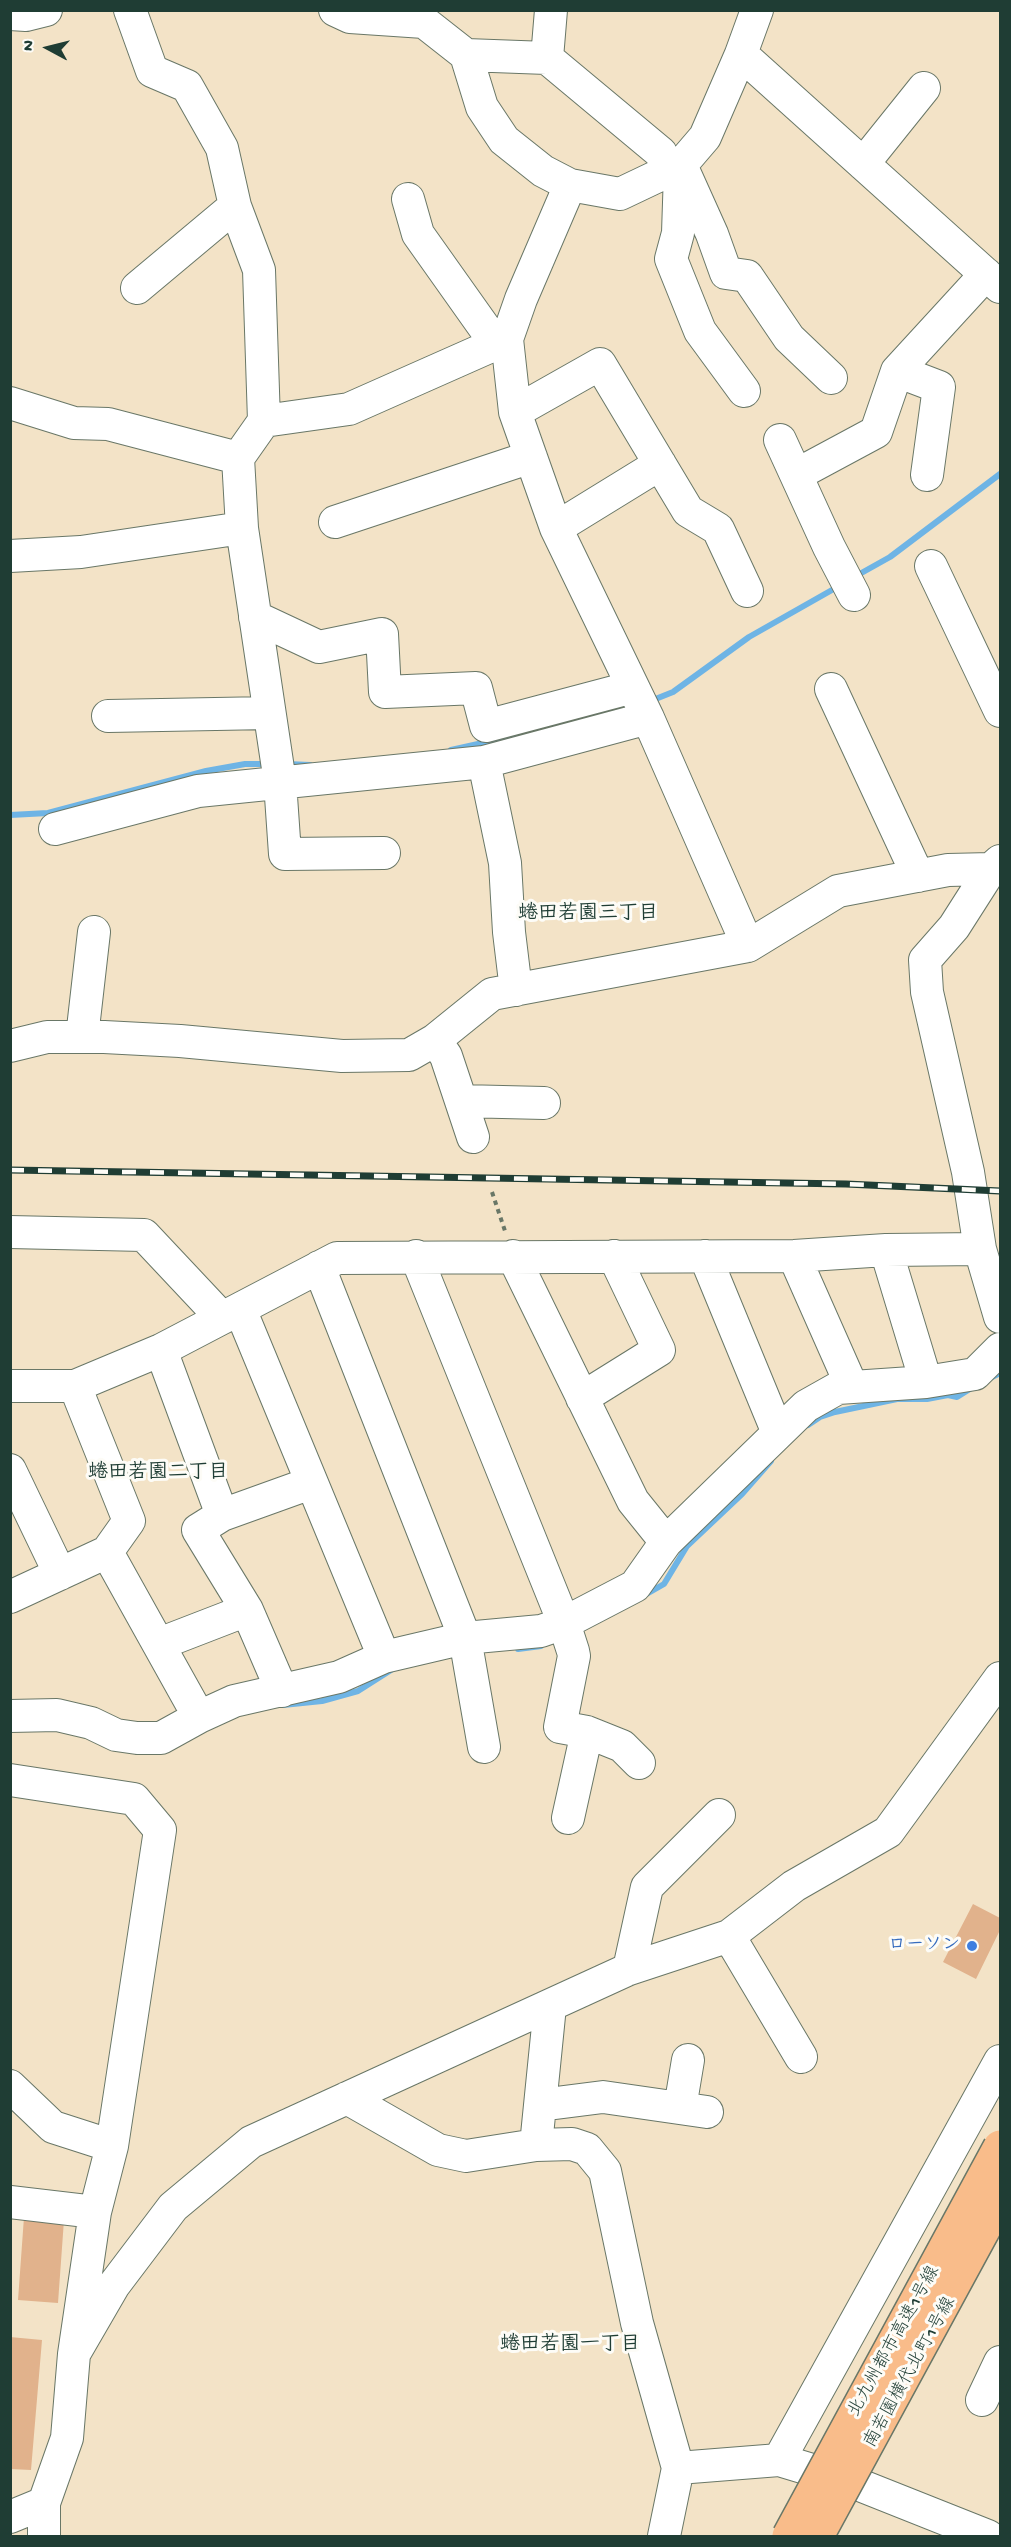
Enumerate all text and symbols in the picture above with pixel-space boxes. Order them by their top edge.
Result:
north arrow [18,18,78,78]
text: N [20,39,40,52]
district label: 蜷田若園三丁目 [518,903,658,927]
district label: 蜷田若園二丁目 [88,1462,228,1486]
place label: ローソン [888,1935,960,1957]
marker: ローソン [965,1939,979,1953]
street label: 北九州都市高速1号線 [845,2263,945,2421]
street label: 南若園横代北町1号線 [861,2294,961,2452]
district label: 蜷田若園一丁目 [500,2334,640,2358]

